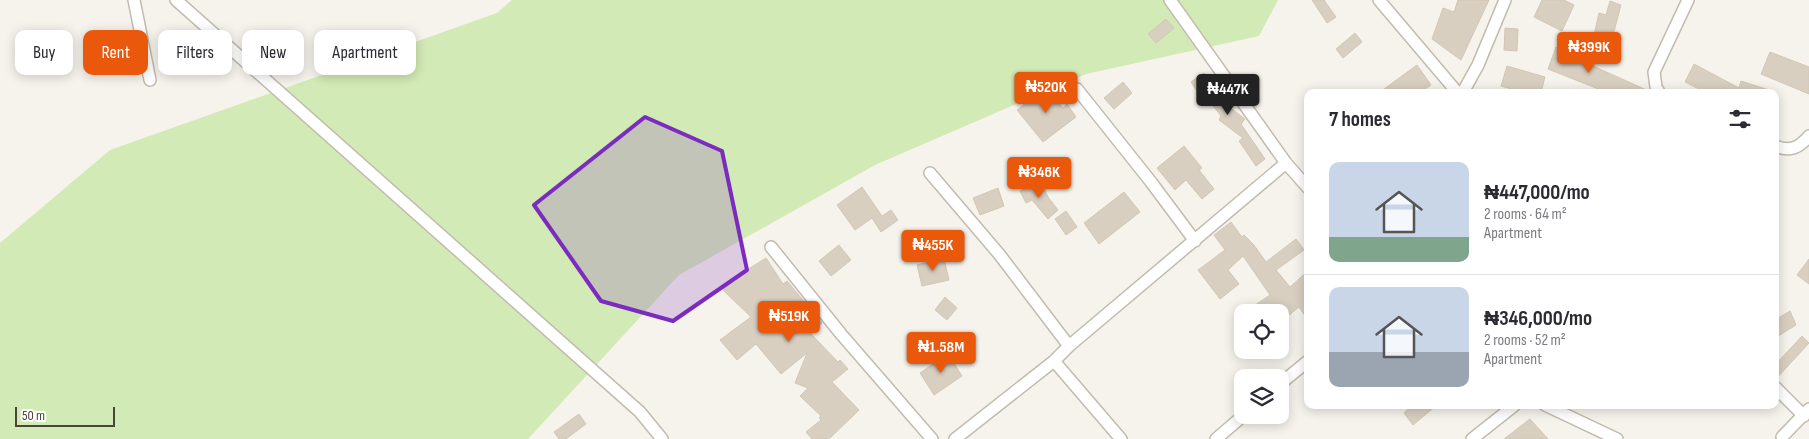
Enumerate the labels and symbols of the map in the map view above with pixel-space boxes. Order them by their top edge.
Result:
pin: ₦399K [1554,32,1624,74]
pin: ₦520K [1011,72,1081,114]
pin: ₦447K [1193,74,1263,116]
pin: ₦346K [1004,156,1074,199]
pin: ₦455K [898,230,968,272]
pin: ₦519K [754,300,824,343]
pin: ₦1.58M [900,332,982,374]
scale bar [15,404,115,427]

